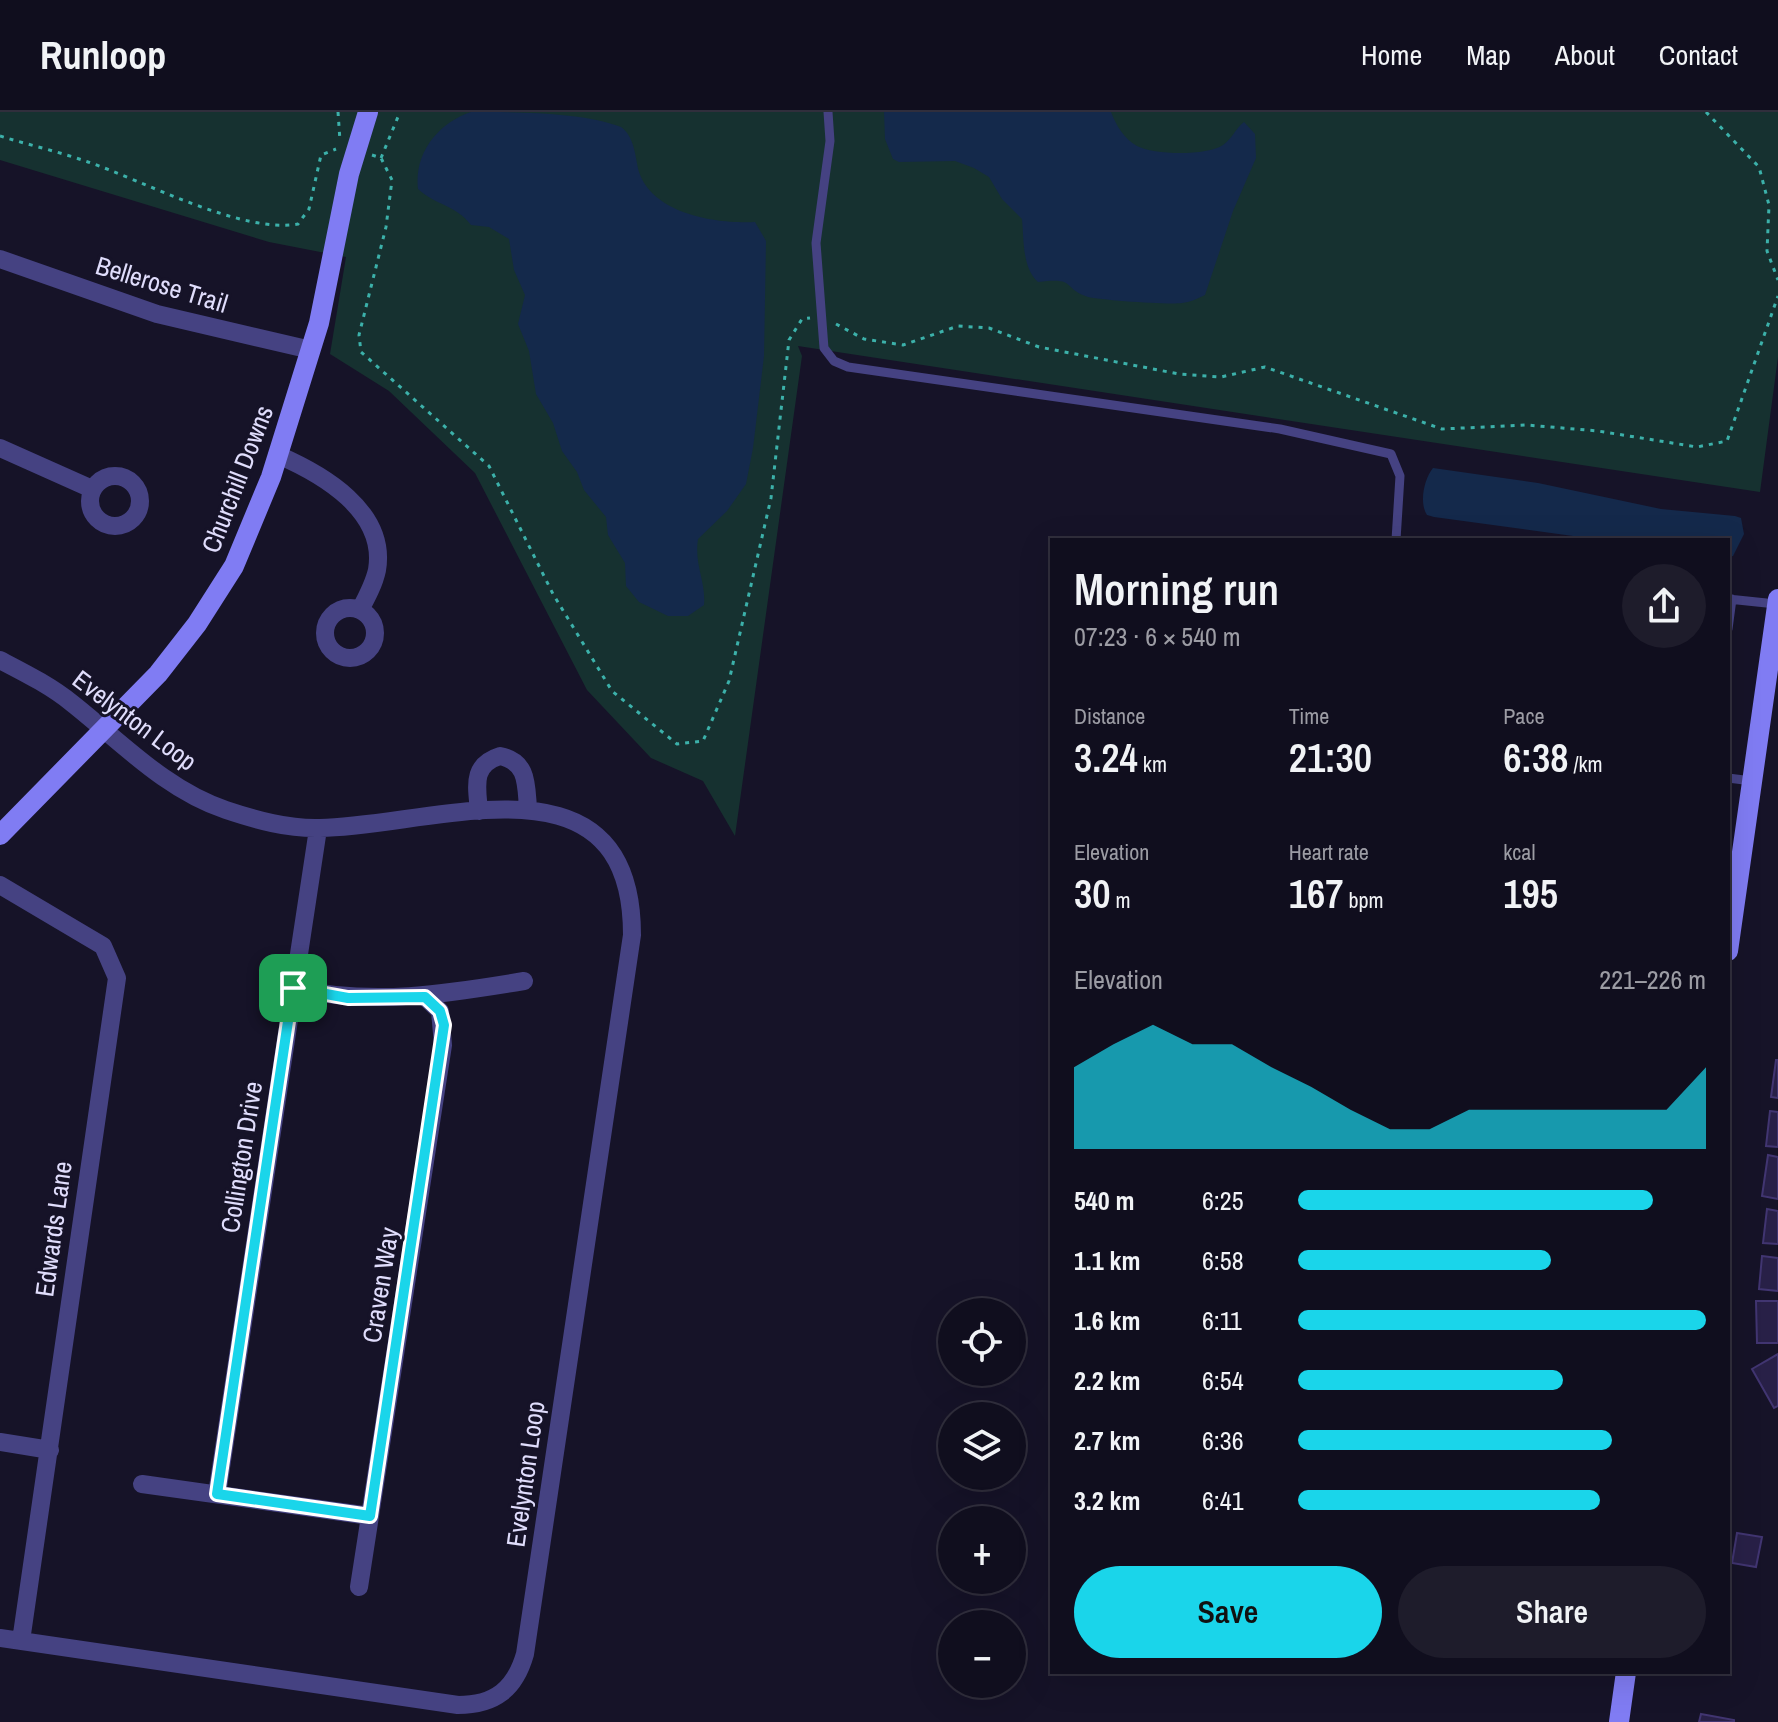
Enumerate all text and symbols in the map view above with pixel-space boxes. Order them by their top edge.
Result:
text: Runloop [40,30,166,81]
text: Home [1361,36,1422,74]
text: Map [1466,36,1511,74]
text: About [1555,36,1615,74]
text: Contact [1659,36,1738,74]
street label: Bellerose Trail [92,247,232,321]
street label: Churchill Downs [193,400,281,558]
text: Morning run [1074,559,1279,619]
button: share [1622,564,1706,648]
text: 07:23 · 6 × 540 m [1074,619,1241,654]
street label: Evelynton Loop [66,662,204,778]
text: Distance [1074,701,1145,731]
text: Time [1289,701,1329,731]
text: Pace [1503,701,1544,731]
text: 3.24 [1074,731,1138,784]
text: 21:30 [1289,731,1372,784]
text: 6:38 [1503,731,1568,784]
text: km [1138,749,1167,779]
text: /km [1568,749,1602,779]
text: Elevation [1074,837,1149,867]
text: Heart rate [1289,837,1369,867]
text: kcal [1503,837,1535,867]
text: 30 [1074,867,1110,920]
text: 167 [1289,867,1343,920]
text: 195 [1503,867,1558,920]
text: m [1110,885,1131,915]
text: bpm [1343,885,1384,915]
pin [259,954,327,1022]
text: Elevation [1074,962,1163,997]
text: 221–226 m [1599,962,1706,997]
icon: arrive [271,966,315,1010]
street label: Collington Drive [212,1079,270,1235]
street label: Edwards Lane [26,1159,80,1299]
text: 540 m [1074,1183,1134,1218]
text: 6:25 [1202,1183,1244,1218]
street label: Craven Way [354,1224,406,1345]
text: 1.1 km [1074,1243,1140,1278]
text: 6:58 [1202,1243,1244,1278]
map controls [938,1298,1026,1698]
button: locate [938,1298,1026,1386]
text: 1.6 km [1074,1303,1140,1338]
text: 6:11 [1202,1303,1242,1338]
text: 2.2 km [1074,1363,1140,1398]
text: 6:54 [1202,1363,1244,1398]
street label: Evelynton Loop [497,1399,553,1549]
button: layers [938,1402,1026,1490]
text: 2.7 km [1074,1423,1140,1458]
text: 6:36 [1202,1423,1244,1458]
text: 3.2 km [1074,1483,1140,1518]
text: 6:41 [1202,1483,1244,1518]
button: + [938,1506,1026,1594]
button: Save [1074,1566,1382,1658]
button: Share [1398,1566,1706,1658]
button: − [938,1610,1026,1698]

